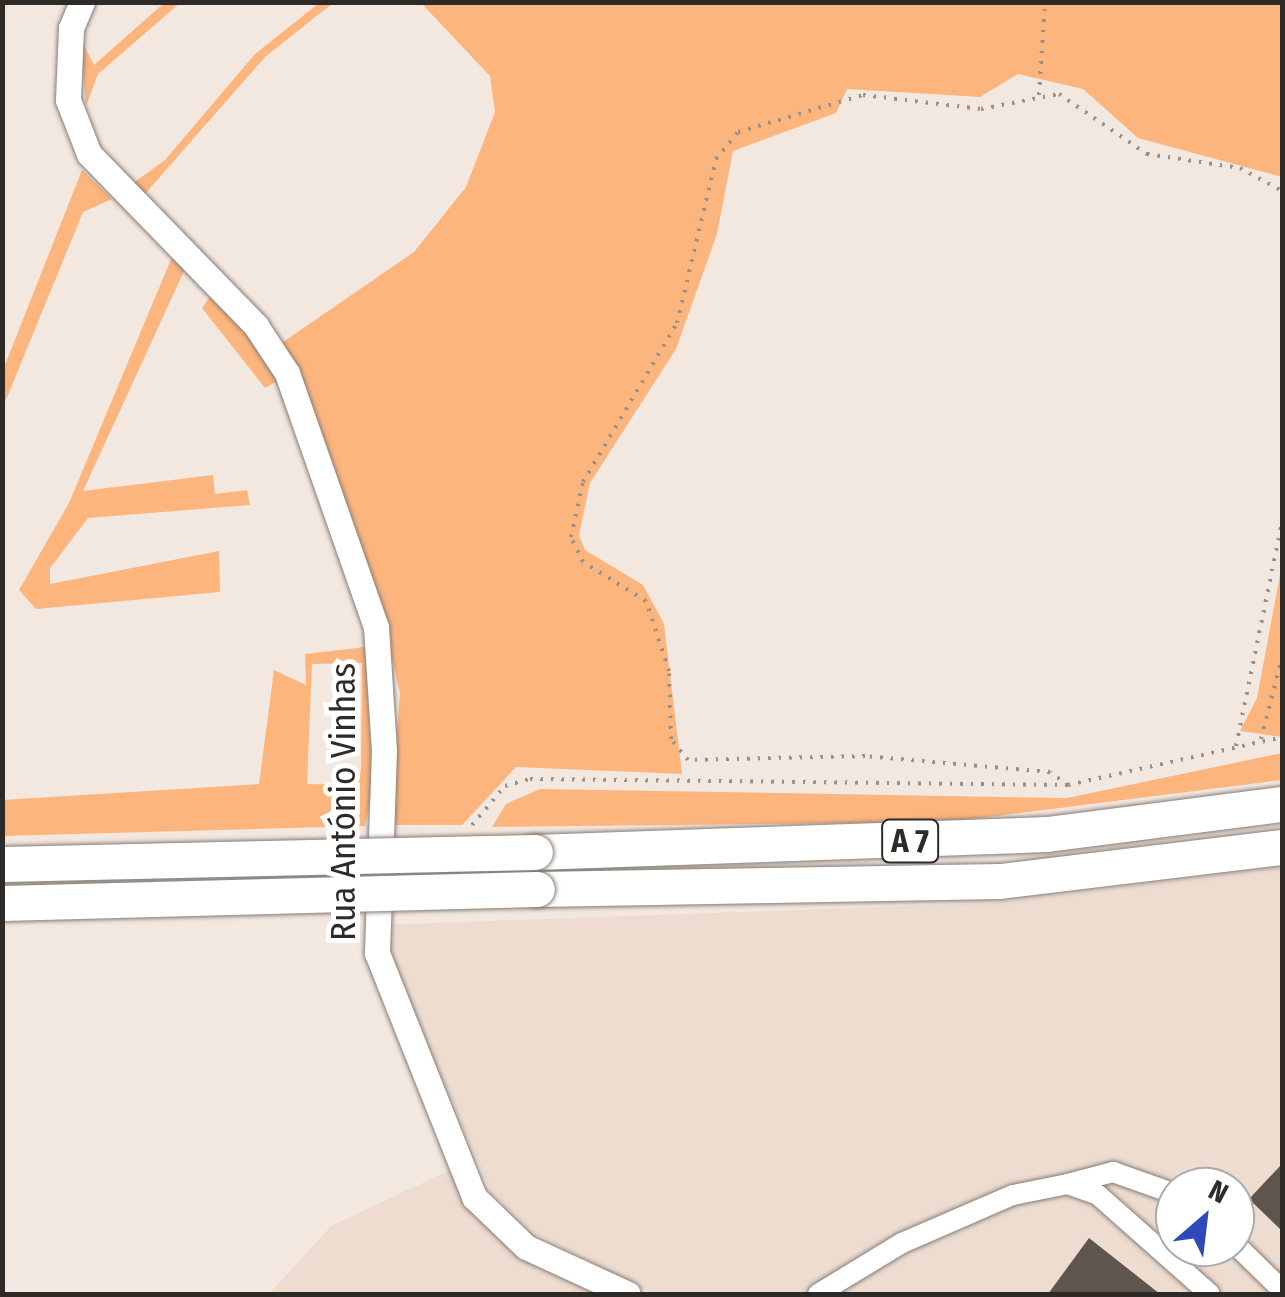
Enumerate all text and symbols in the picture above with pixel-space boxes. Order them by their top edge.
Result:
street label: Rua António Vinhas [322,663,364,941]
road number: A 7 [880,814,940,868]
north arrow [1155,1167,1255,1267]
text: N [1203,1173,1234,1210]

